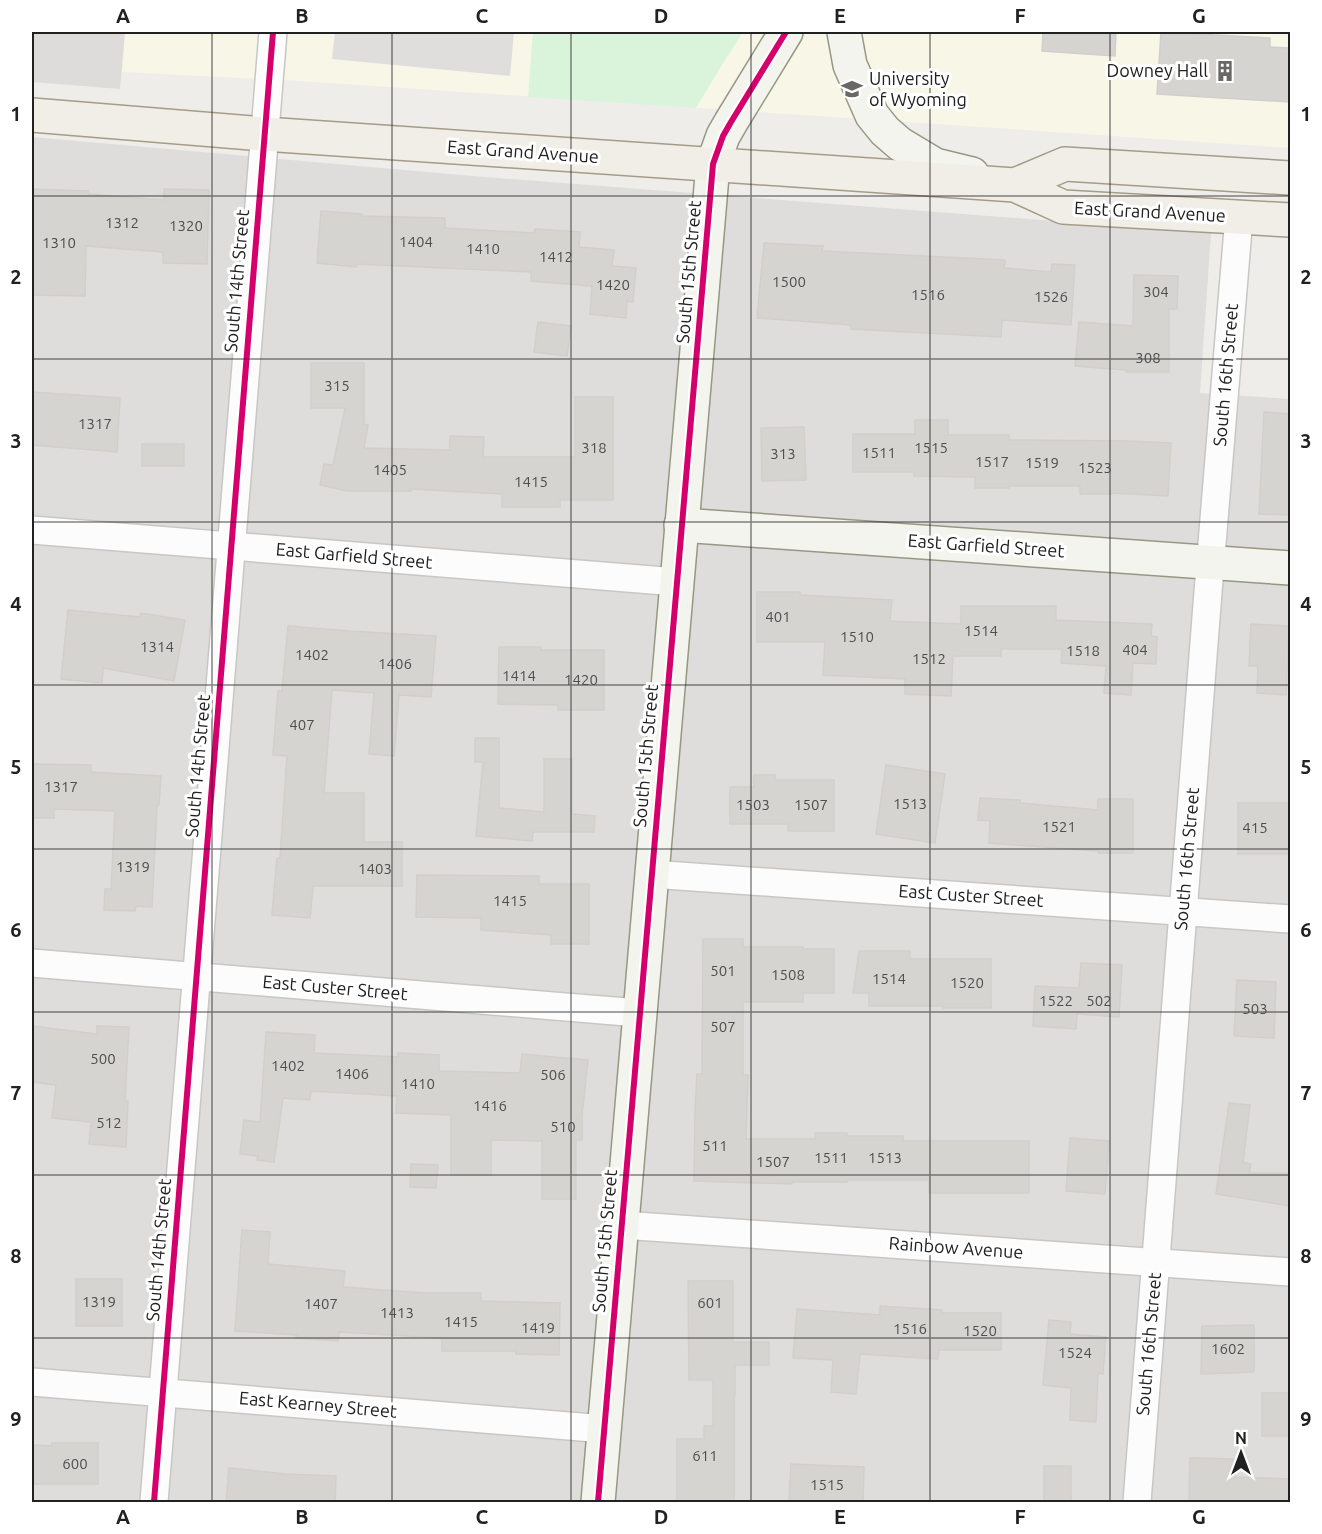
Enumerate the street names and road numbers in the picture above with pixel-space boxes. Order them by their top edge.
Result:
street label: East Grand Avenue [447,136,600,166]
street label: East Grand Avenue [1074,197,1226,225]
street label: South 15th Street [672,199,704,344]
street label: South 14th Street [220,208,252,353]
street label: South 16th Street [1209,302,1241,447]
street label: East Garfield Street [907,530,1065,560]
street label: East Garfield Street [275,538,433,572]
street label: South 15th Street [629,683,661,828]
street label: South 14th Street [181,693,213,838]
street label: South 16th Street [1170,786,1202,931]
street label: East Custer Street [898,880,1044,910]
street label: East Custer Street [262,971,408,1003]
street label: South 15th Street [588,1168,620,1313]
street label: South 14th Street [142,1177,174,1322]
street label: Rainbow Avenue [888,1232,1024,1262]
street label: South 16th Street [1132,1271,1164,1416]
street label: East Kearney Street [238,1387,398,1421]

